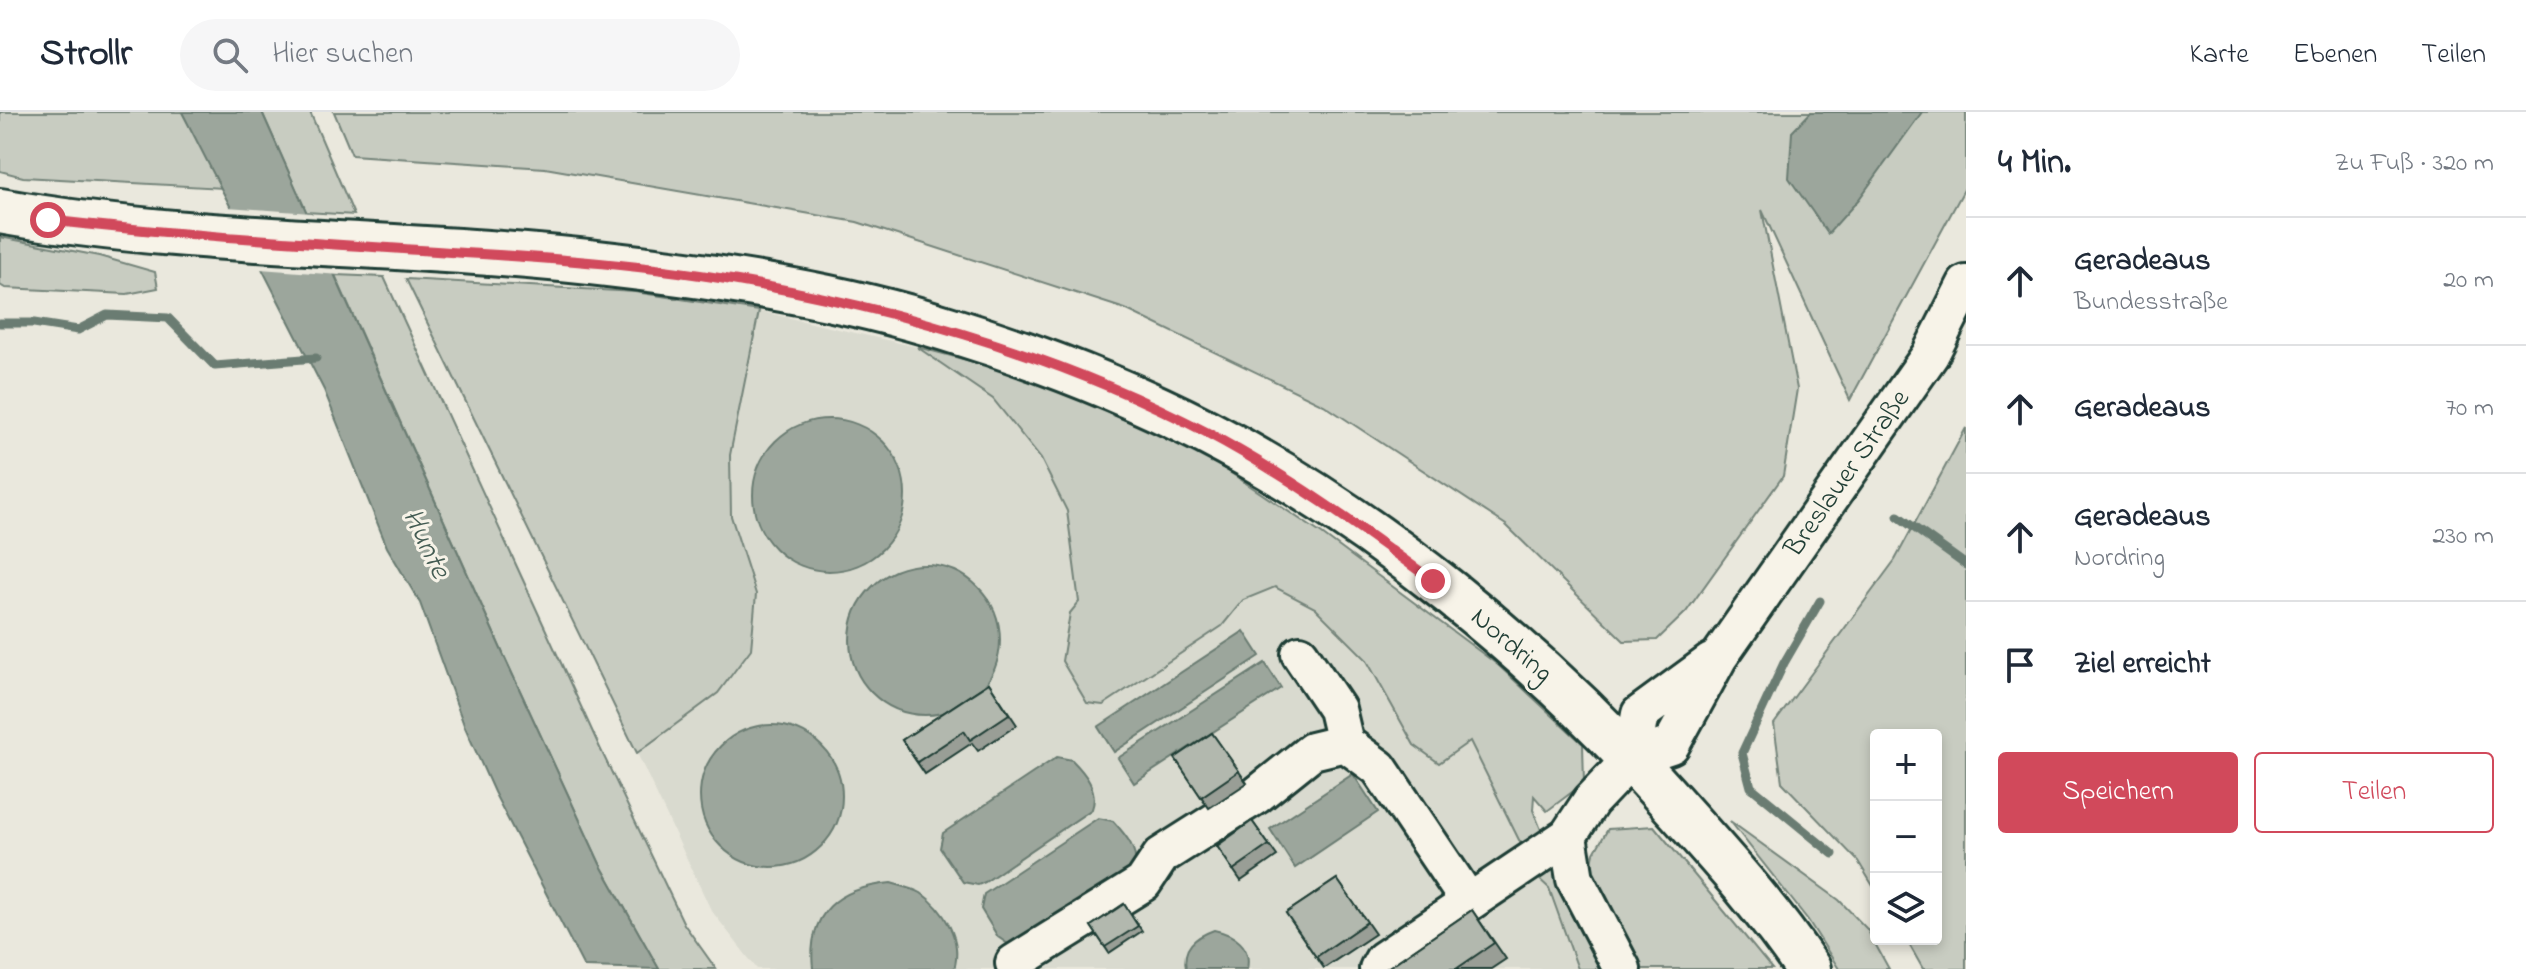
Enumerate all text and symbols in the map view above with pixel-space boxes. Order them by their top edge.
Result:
search box [180,19,740,91]
text: Strollr [40,27,132,83]
icon: search [208,33,252,77]
text: Hier suchen [272,33,413,77]
text: Karte [2190,35,2249,76]
text: Ebenen [2293,35,2377,76]
text: Teilen [2421,35,2486,76]
text: 4 Min. [1998,139,2071,189]
text: Zu Fuß · 320 m [2334,145,2494,183]
route start [30,202,66,238]
text: Geradeaus [2074,240,2211,284]
icon: ahead [1998,259,2042,303]
text: 20 m [2443,262,2494,300]
text: Bundesstraße [2074,284,2228,322]
street label: Breslauer Straße [1774,381,1921,567]
icon: ahead [1998,387,2042,431]
text: Geradeaus [2074,387,2211,431]
text: 70 m [2445,390,2494,428]
text: Geradeaus [2074,496,2211,540]
water label: Hunte [389,502,461,588]
icon: ahead [1998,515,2042,559]
text: 230 m [2432,518,2494,556]
text: Nordring [2074,540,2165,578]
route end [1415,563,1451,599]
street label: Nordring [1461,598,1561,694]
icon: arrive [1998,643,2042,687]
text: Ziel erreicht [2074,643,2211,687]
map controls [1870,729,1942,945]
button: + [1870,729,1942,801]
button: Speichern [1998,752,2238,833]
button: Teilen [2254,752,2494,833]
button: − [1870,801,1942,873]
button: layers [1870,873,1942,945]

